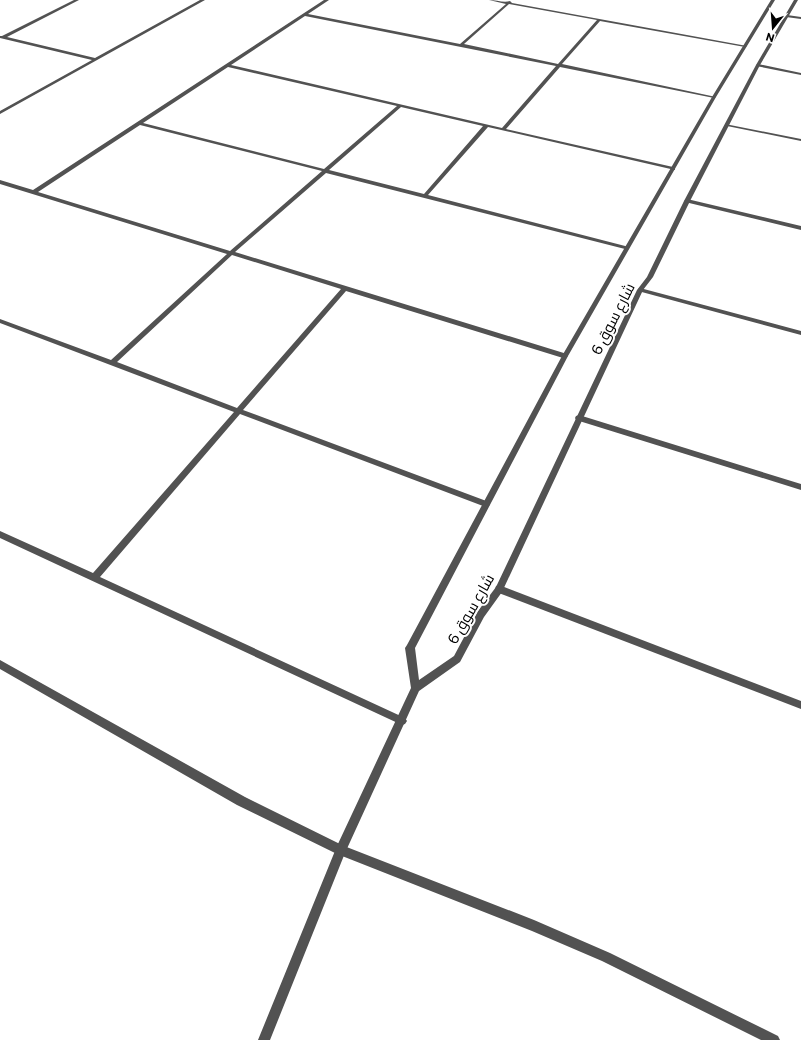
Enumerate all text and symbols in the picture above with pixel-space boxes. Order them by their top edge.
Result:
north arrow [753,8,793,48]
text: N [764,31,776,45]
street label: شارع سوق 6 [586,280,640,359]
street label: شارع سوق 6 [443,570,500,648]

